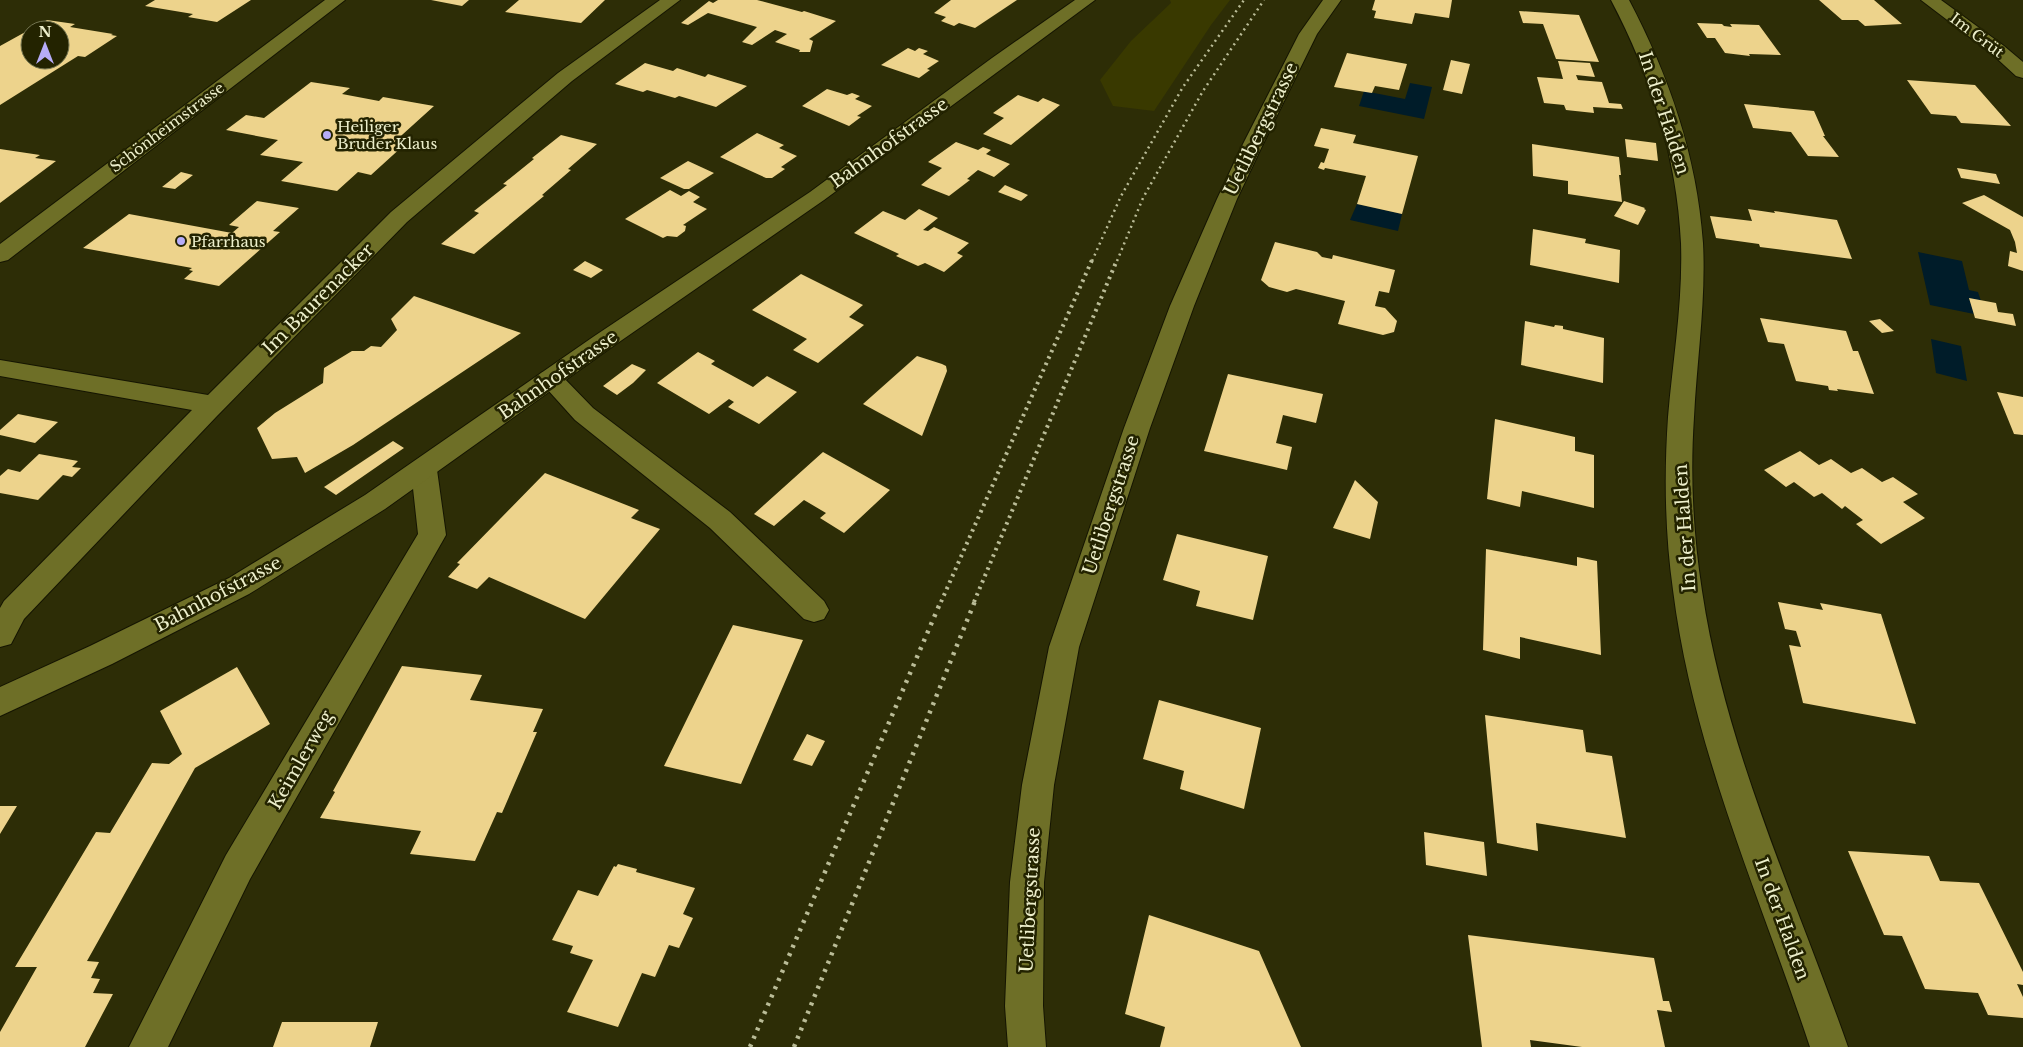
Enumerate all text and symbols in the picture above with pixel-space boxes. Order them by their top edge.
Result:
street label: Im Grüt [1946,9,2008,62]
north arrow [20,20,70,70]
text: N [38,23,52,41]
street label: In der Halden [1634,49,1694,177]
street label: Uetlibergstrasse [1219,59,1303,199]
street label: Schönheimstrasse [106,78,228,176]
street label: Bahnhofstrasse [826,93,952,193]
place label: Heiliger Bruder Klaus [337,117,437,153]
marker: Heiliger Bruder Klaus [321,129,333,141]
place label: Pfarrhaus [191,232,266,251]
marker: Pfarrhaus [175,235,187,247]
street label: Im Baurenacker [258,239,378,359]
street label: Bahnhofstrasse [494,326,622,424]
street label: Uetlibergstrasse [1078,432,1144,578]
street label: In der Halden [1670,463,1700,593]
street label: Bahnhofstrasse [151,551,285,637]
street label: Keimlerweg [264,707,338,813]
street label: Uetlibergstrasse [1015,827,1045,973]
street label: In der Halden [1750,855,1814,983]

